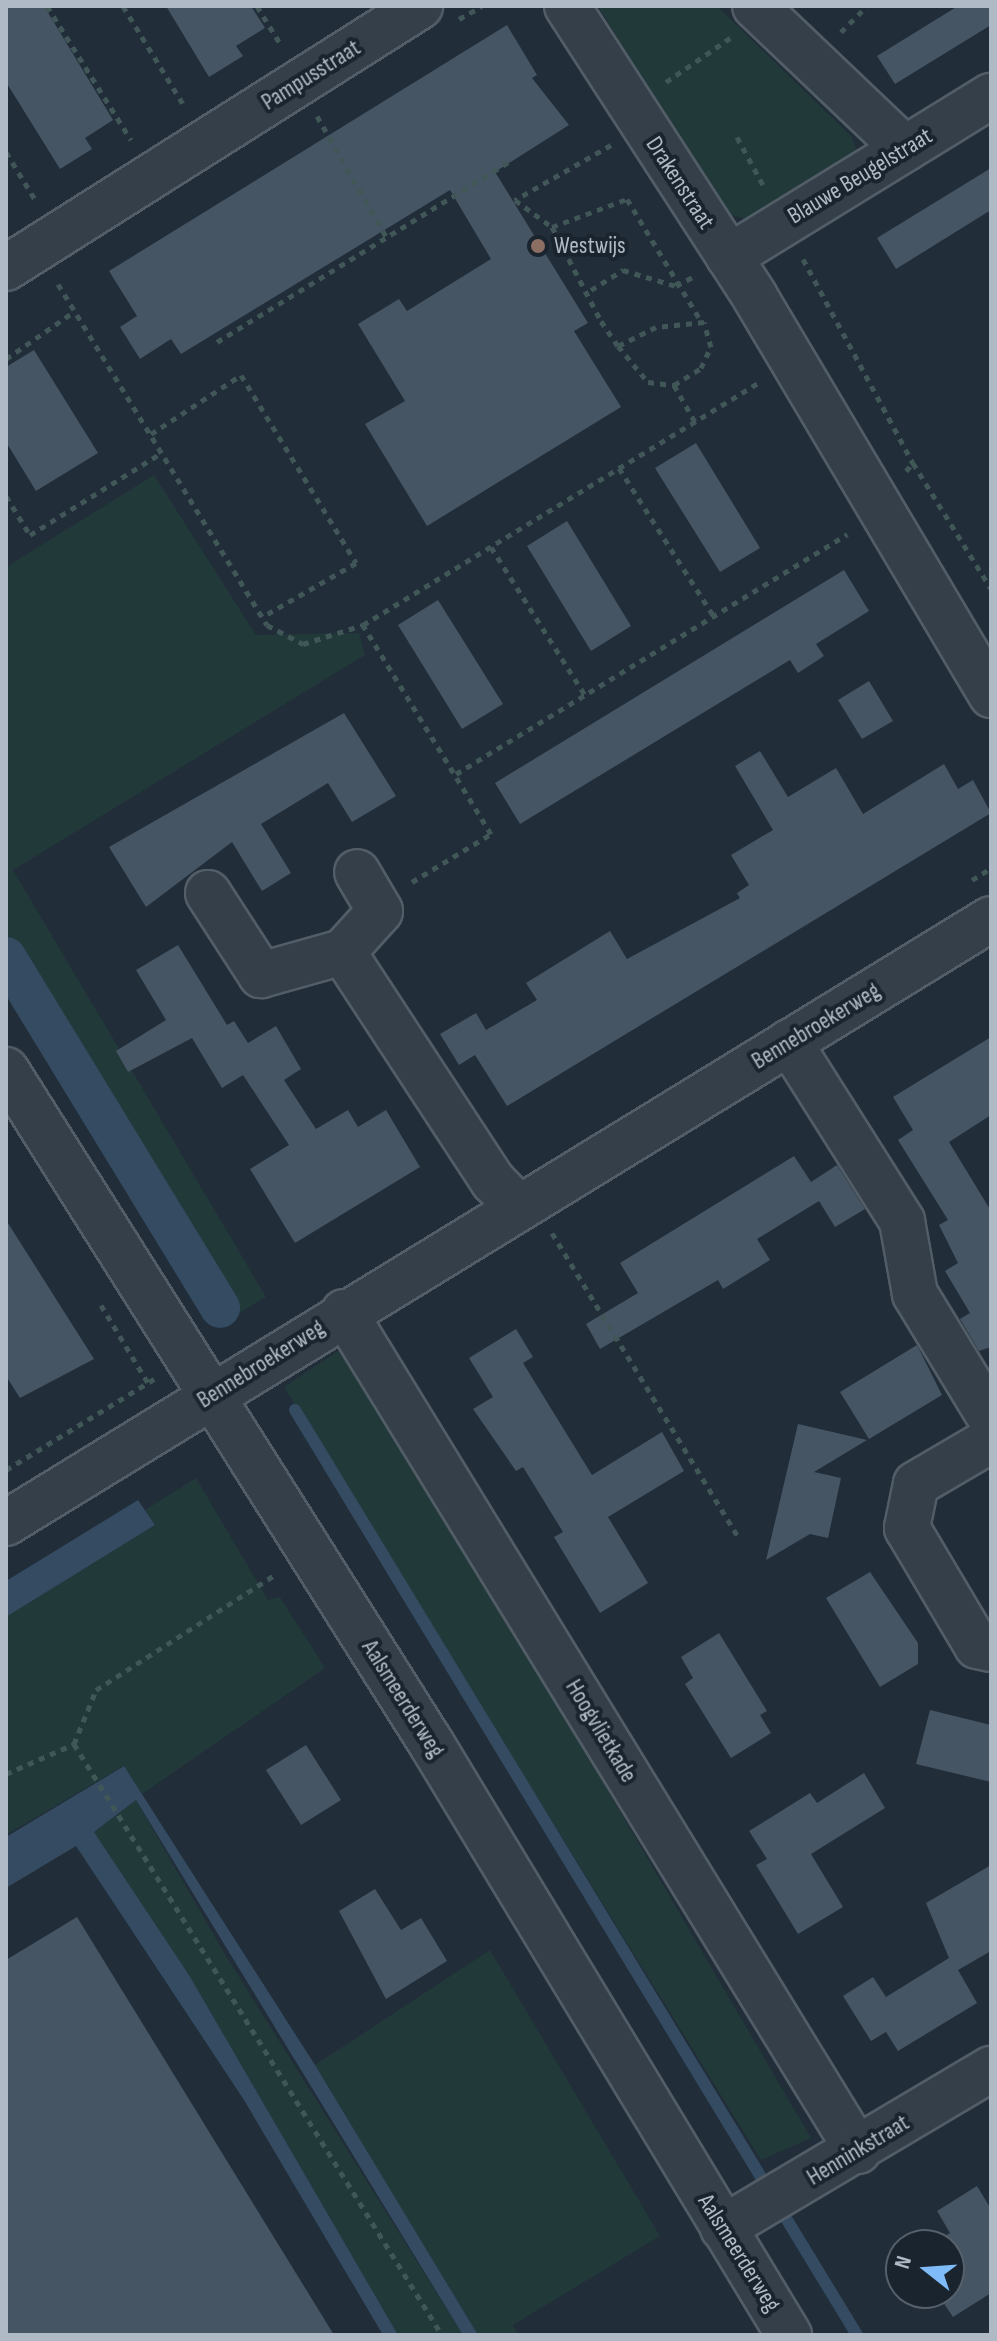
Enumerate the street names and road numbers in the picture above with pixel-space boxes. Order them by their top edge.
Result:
street label: Pampusstraat [256,33,366,117]
street label: Blauwe Beugelstraat [783,122,937,230]
street label: Drakenstraat [639,131,721,235]
street label: Bennebroekerweg [746,976,886,1076]
street label: Bennebroekerweg [192,1313,330,1415]
street label: Aalsmeerderweg [355,1635,451,1763]
street label: Hoogvlietkade [559,1674,643,1788]
street label: Henninkstraat [802,2108,914,2192]
street label: Aalsmeerderweg [691,2189,787,2317]

